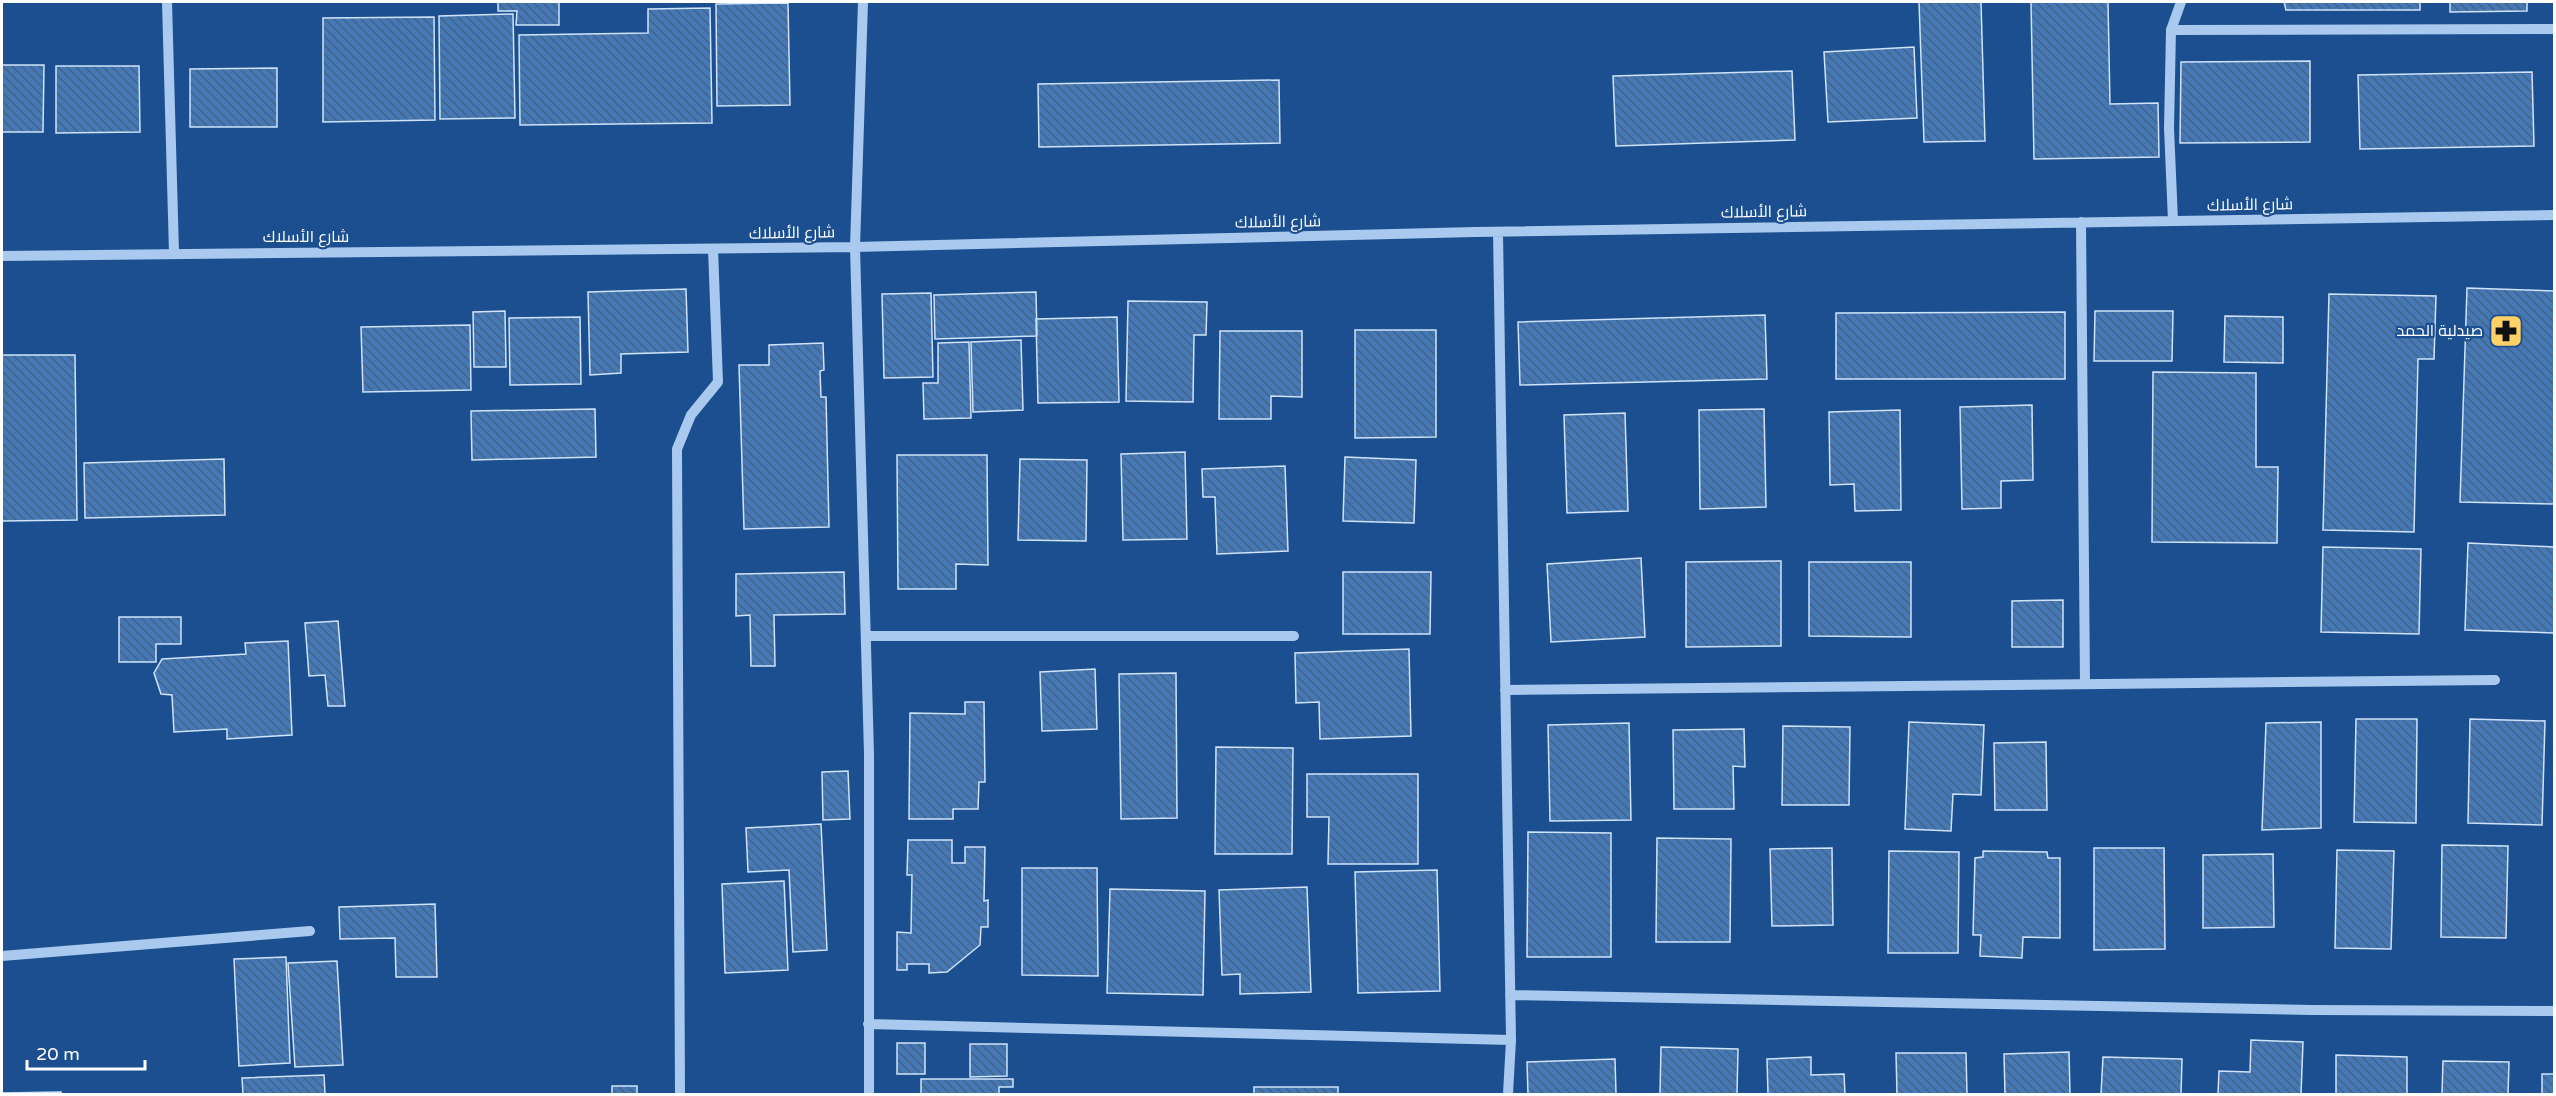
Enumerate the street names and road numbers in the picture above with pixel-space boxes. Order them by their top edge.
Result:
street label: شارع الأسلاك [2207,194,2293,217]
street label: شارع الأسلاك [1721,201,1807,224]
street label: شارع الأسلاك [1235,211,1321,234]
street label: شارع الأسلاك [749,222,835,245]
street label: شارع الأسلاك [263,227,349,248]

